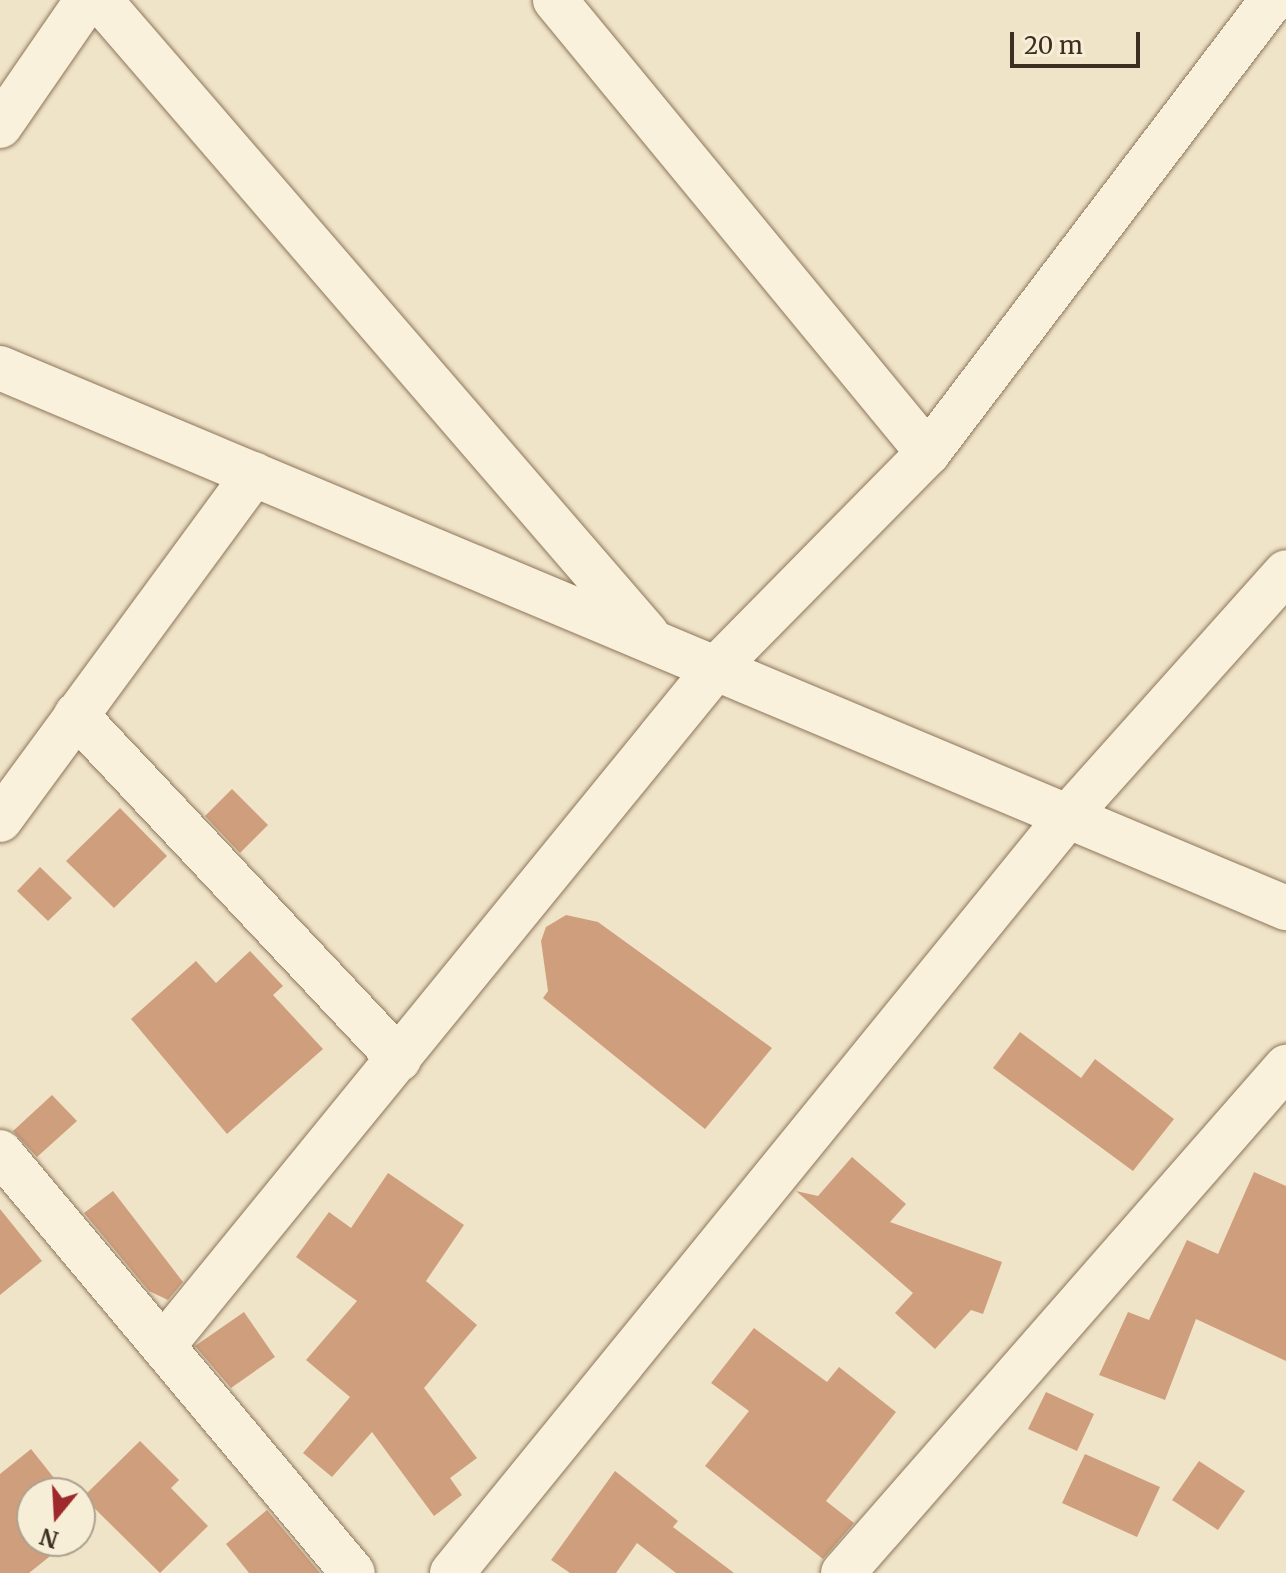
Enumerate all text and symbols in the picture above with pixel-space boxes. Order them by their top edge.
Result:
scale bar [1014,16,1144,66]
text: 20 m [1024,30,1083,61]
north arrow [16,1477,96,1557]
text: N [37,1522,62,1554]

